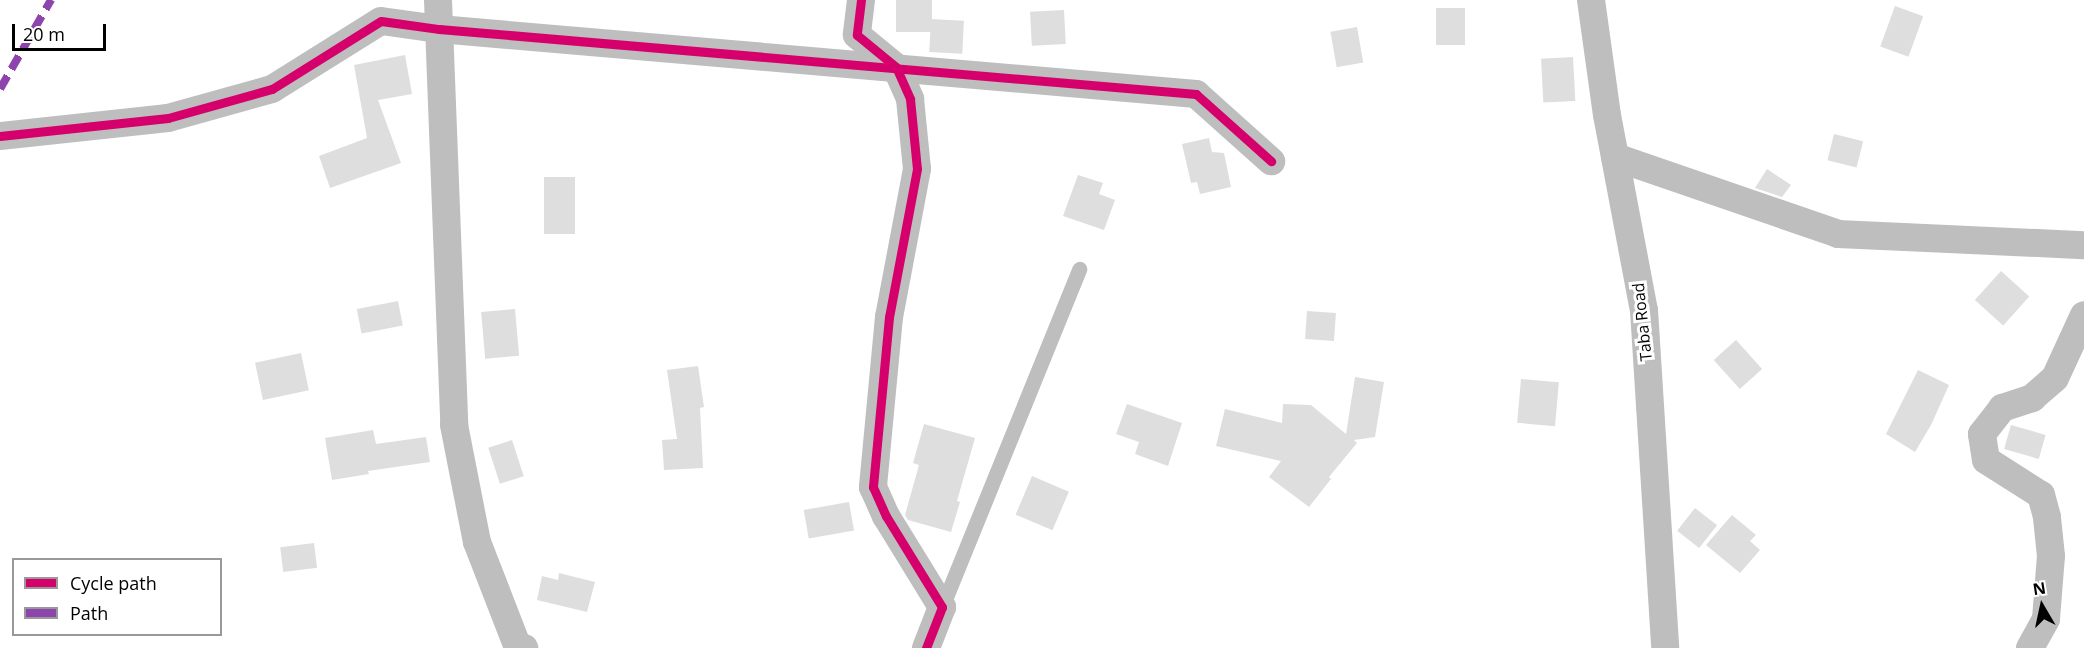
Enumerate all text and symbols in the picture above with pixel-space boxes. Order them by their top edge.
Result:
scale bar [15,12,110,50]
text: 20 m [23,22,65,46]
street label: Taba Road [1628,282,1656,362]
legend [12,558,222,636]
text: Cycle path [70,571,157,595]
north arrow [2012,576,2072,636]
text: N [2031,576,2047,600]
text: Path [70,601,108,625]

